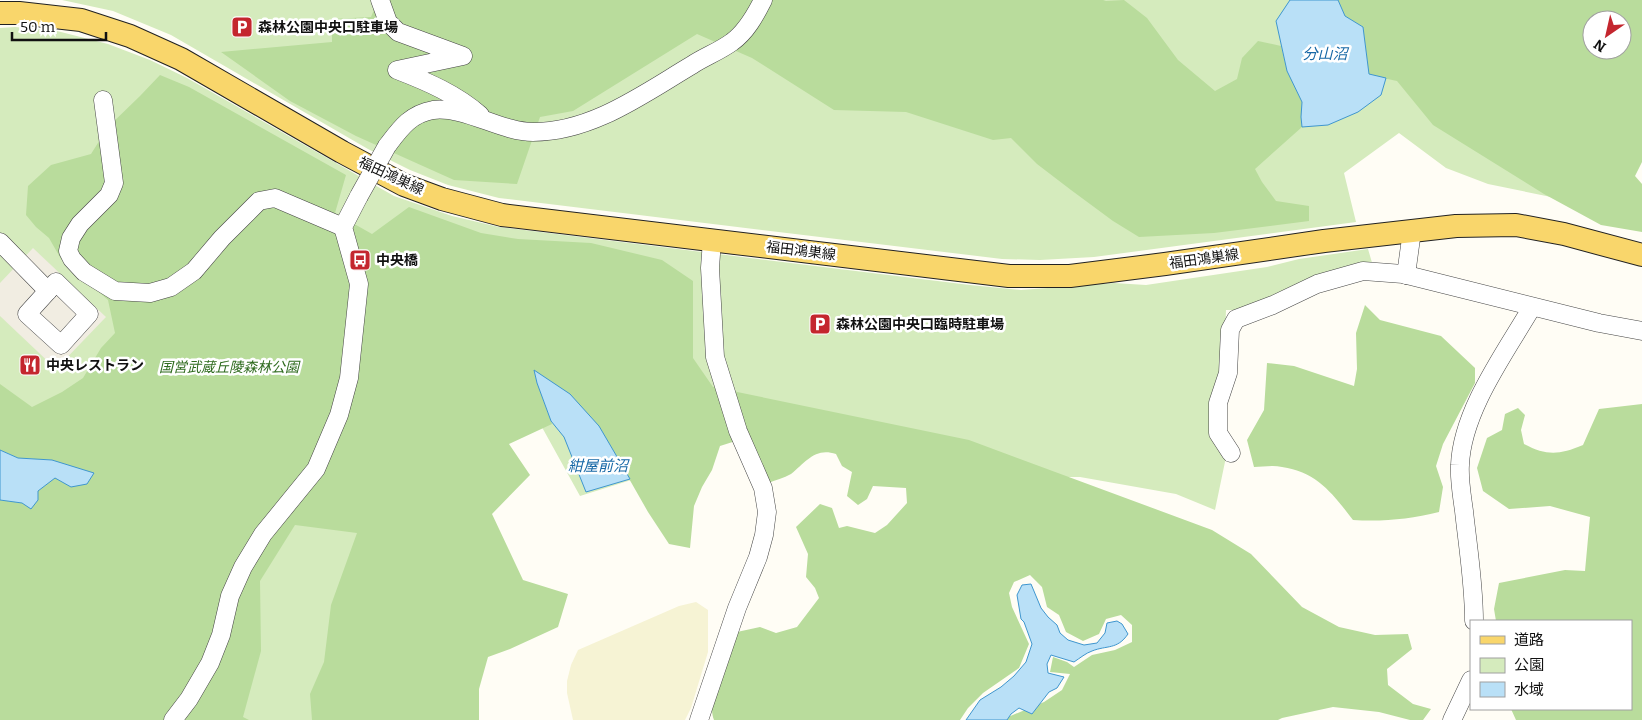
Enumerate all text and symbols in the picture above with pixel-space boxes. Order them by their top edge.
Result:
scale bar [12,10,106,42]
north arrow [1582,10,1632,60]
parking icon: 森林公園中央口駐車場 [230,15,254,39]
text: 50 m [20,18,56,36]
place label: 森林公園中央口駐車場 [258,19,398,36]
text: N [1591,35,1609,55]
water label: 分山沼 [1302,45,1349,63]
street label: 福田鴻巣線 [356,154,426,198]
street label: 福田鴻巣線 [765,238,837,264]
street label: 福田鴻巣線 [1168,246,1240,272]
bus stop icon: 中央橋 [348,248,372,272]
place label: 中央橋 [376,252,418,269]
parking icon: 森林公園中央口臨時駐車場 [808,312,832,336]
place label: 森林公園中央口臨時駐車場 [836,316,1004,333]
restaurant icon: 中央レストラン [18,353,42,377]
place label: 中央レストラン [46,357,144,374]
park label: 国営武蔵丘陵森林公園 [159,359,301,376]
water label: 紺屋前沼 [568,457,630,475]
legend [1470,620,1632,710]
text: 道路 [1514,631,1544,649]
text: 公園 [1514,656,1544,674]
text: 水域 [1514,681,1544,699]

